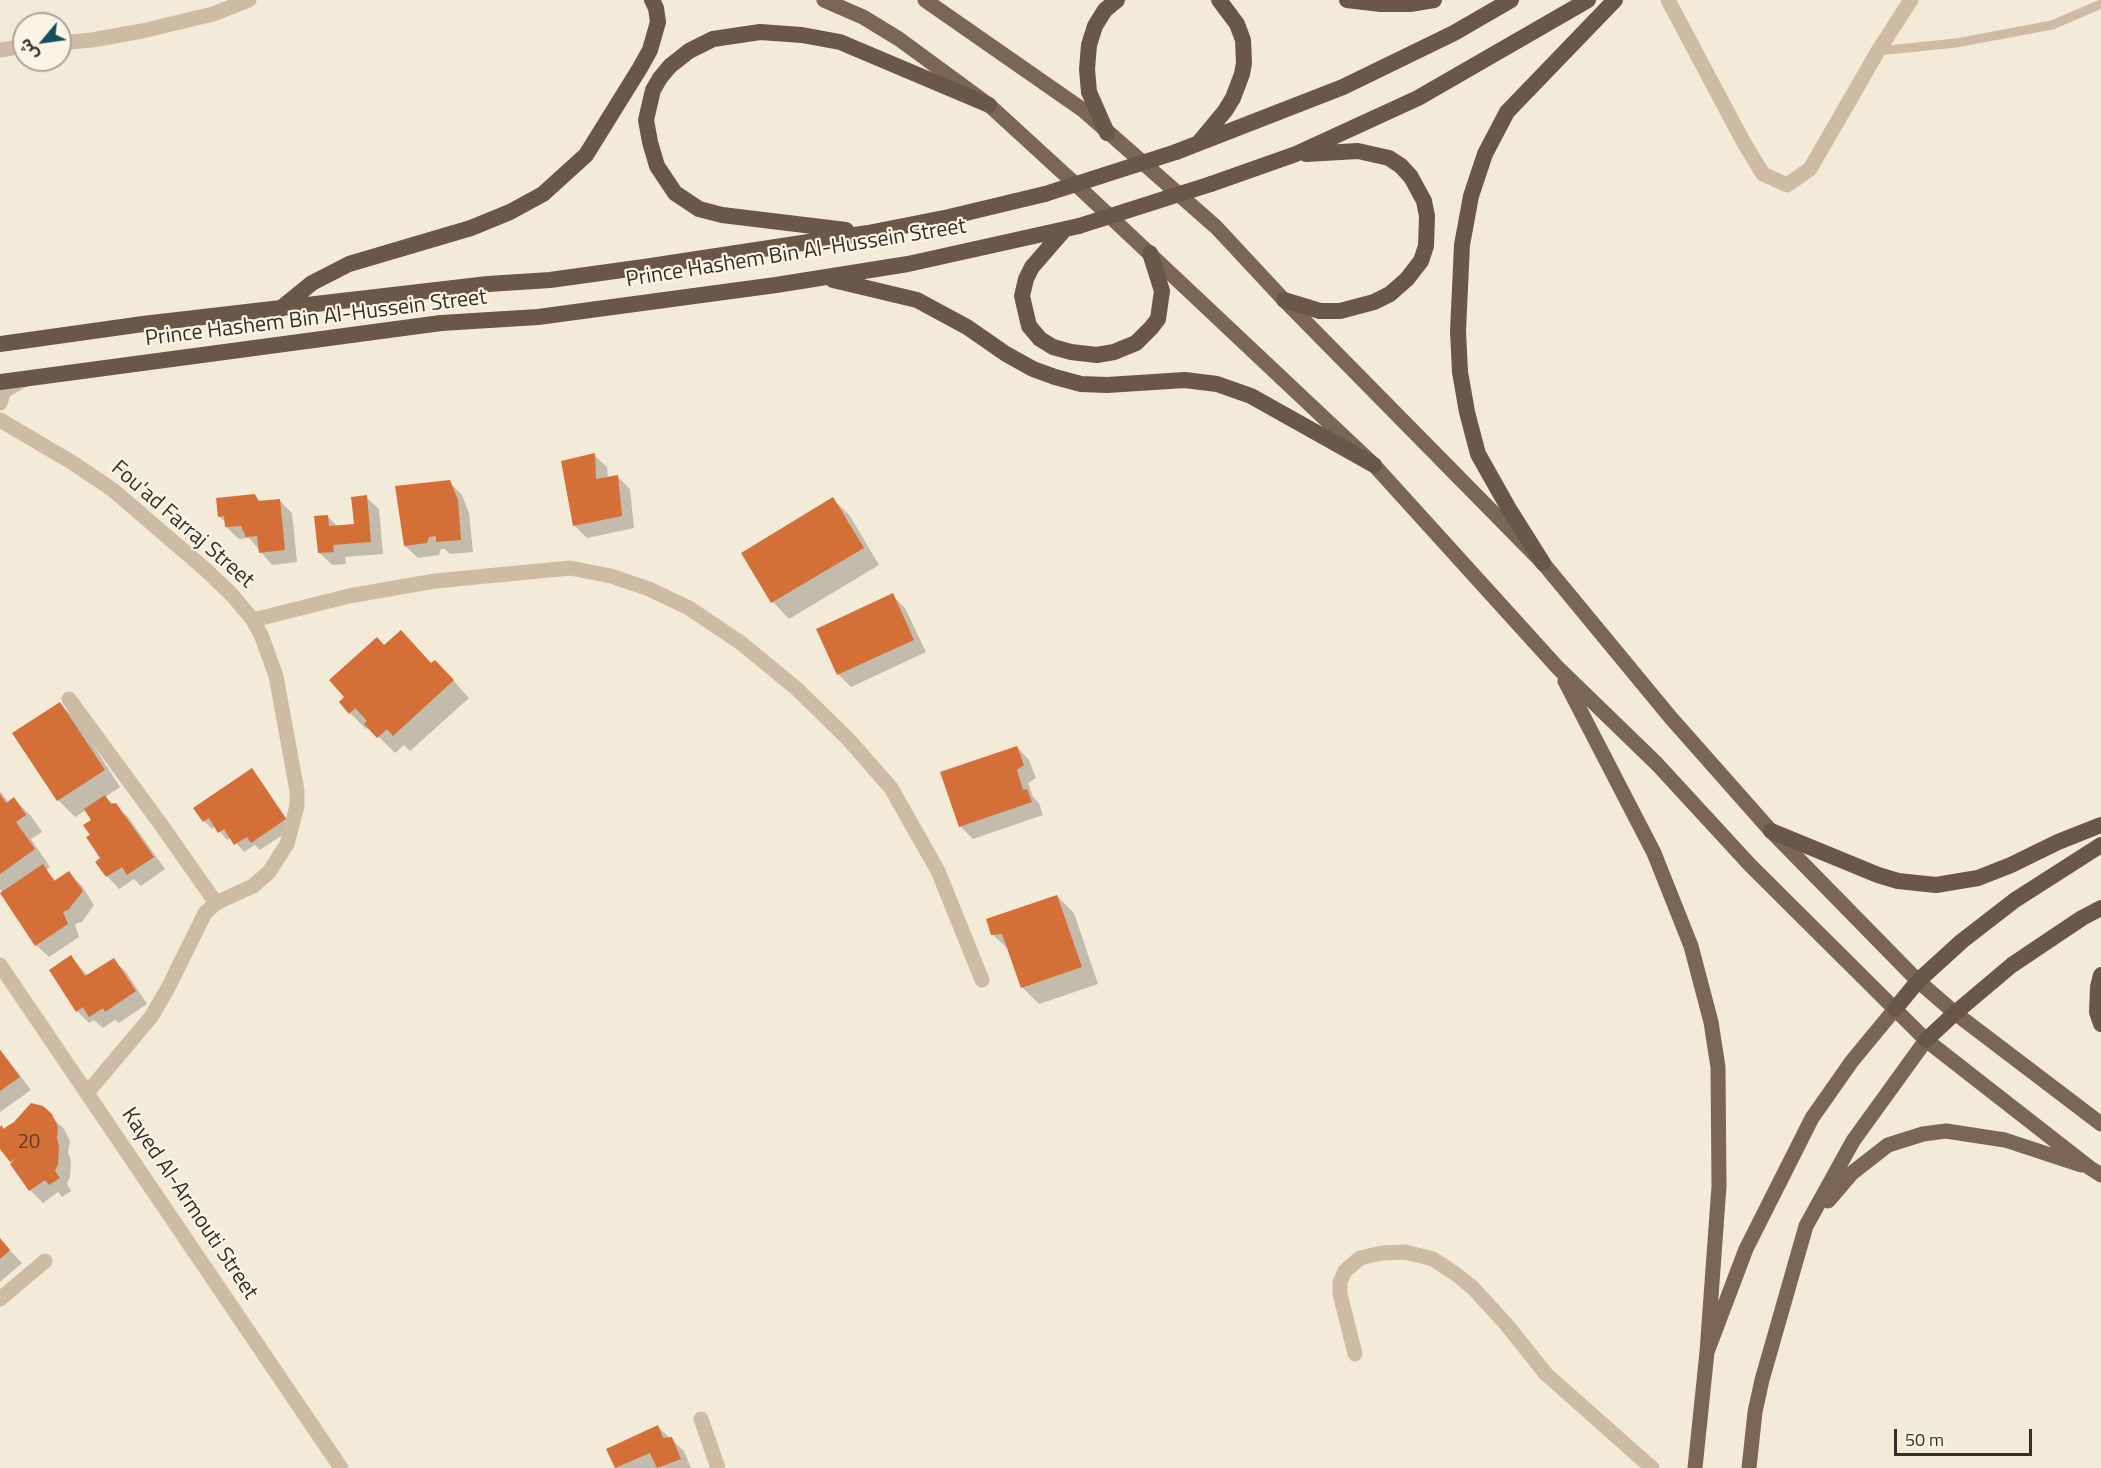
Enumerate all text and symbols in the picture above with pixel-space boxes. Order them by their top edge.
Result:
north arrow [12,12,72,72]
text: ش [12,34,44,65]
street label: Prince Hashem Bin Al-Hussein Street [624,214,968,294]
street label: Prince Hashem Bin Al-Hussein Street [144,285,488,353]
street label: Fou'ad Farraj Street [105,456,259,594]
street label: Kayed Al-Armouti Street [115,1103,263,1305]
house number: 20 [18,1131,40,1155]
scale bar [1897,1417,2035,1455]
text: 50 m [1905,1426,1944,1453]

